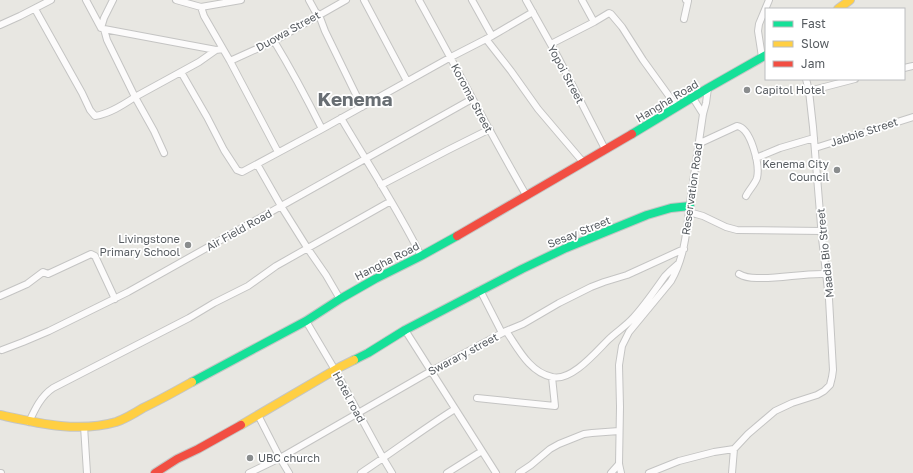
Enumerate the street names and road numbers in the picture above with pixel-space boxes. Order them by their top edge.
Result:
street label: Duowa Street [254,8,322,53]
street label: Yopoi Street [546,42,587,105]
street label: Koroma Street [449,61,496,134]
street label: Hangha Road [633,77,700,124]
street label: Jabbie Street [828,114,899,149]
street label: Reservation Road [679,142,704,236]
street label: Air Field Road [204,206,274,253]
street label: Maada Bio Street [813,208,836,298]
street label: Sesay Street [545,213,612,250]
street label: Hangha Road [352,239,421,282]
street label: Swarary street [426,330,500,377]
street label: Hotel road [331,369,368,424]

